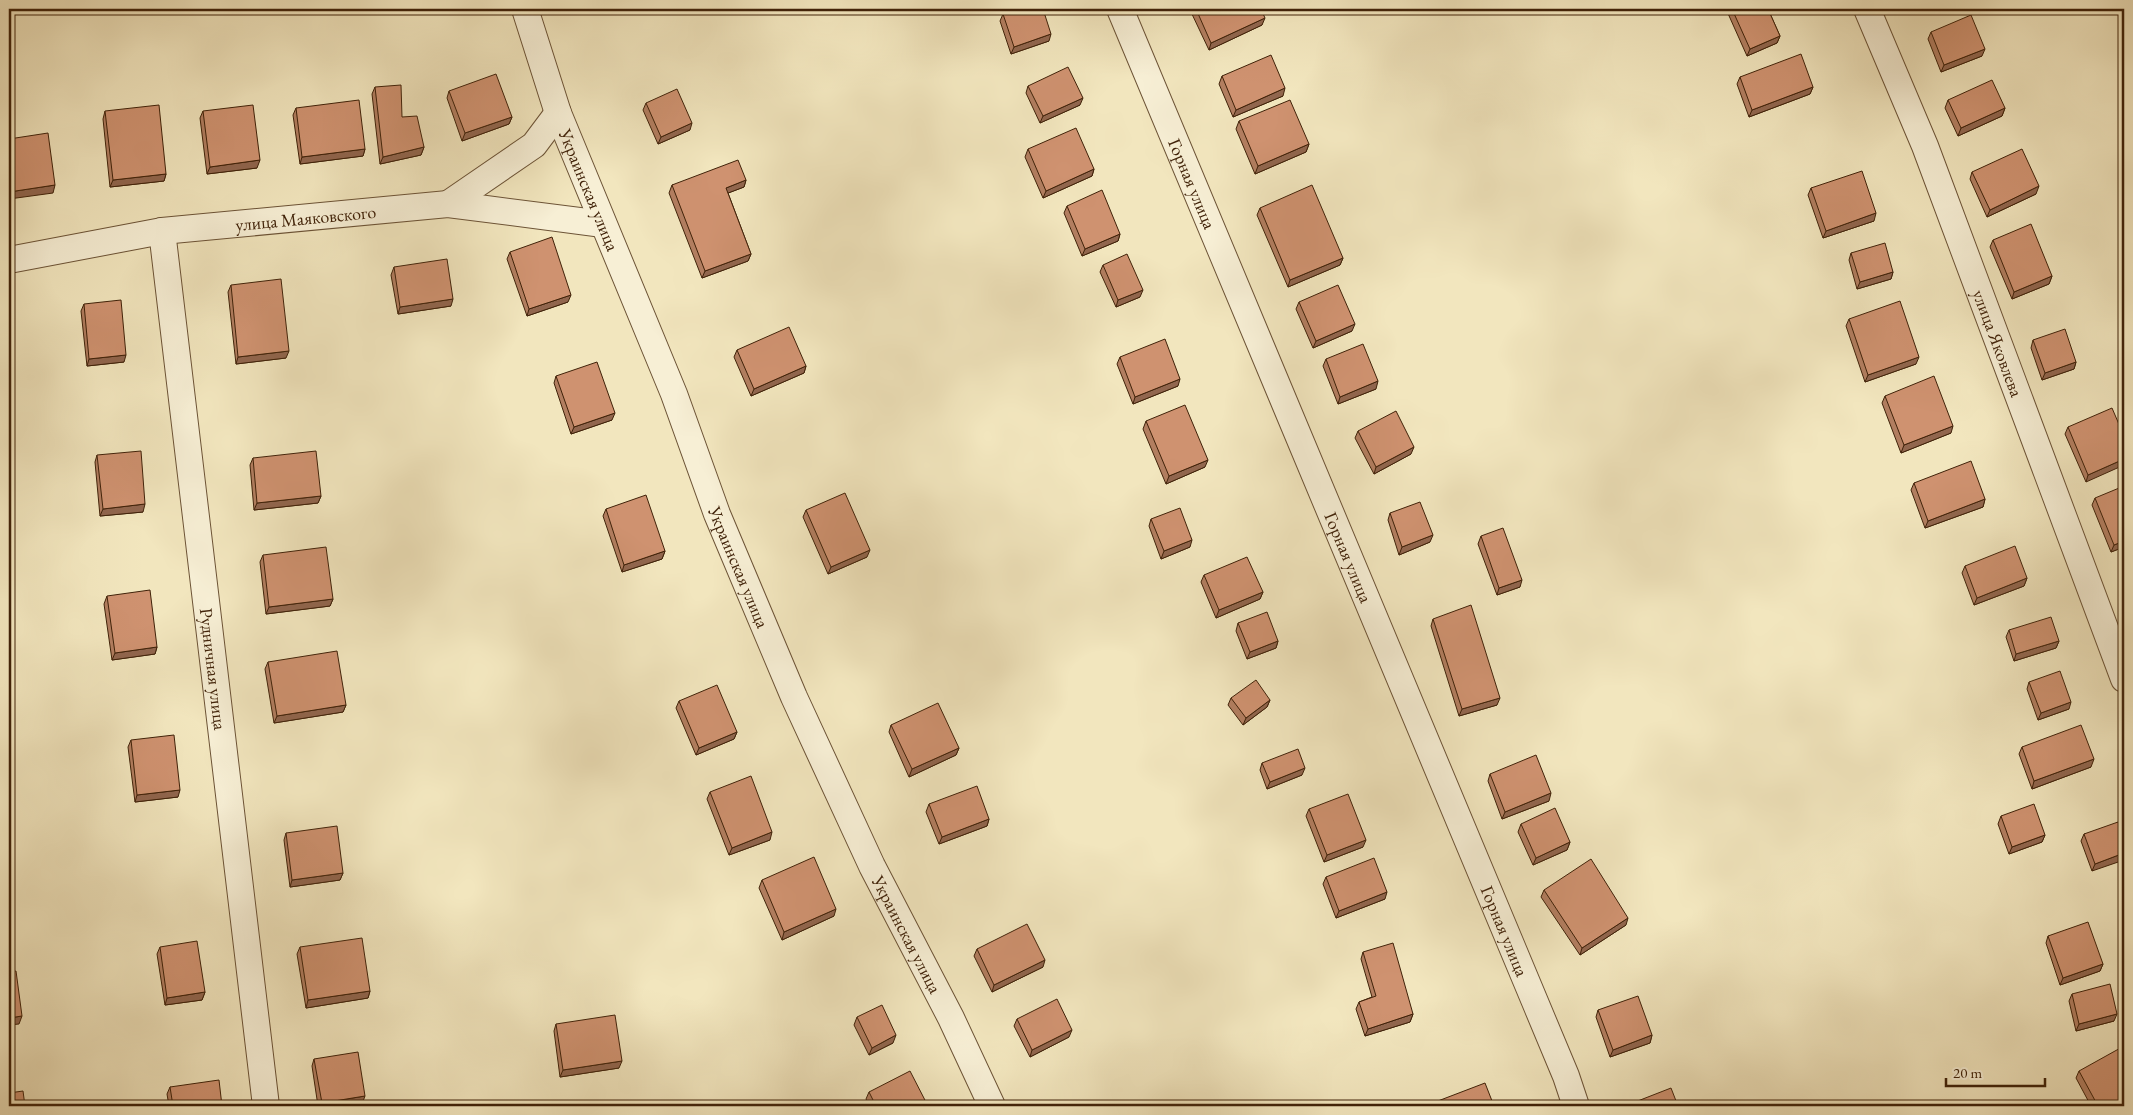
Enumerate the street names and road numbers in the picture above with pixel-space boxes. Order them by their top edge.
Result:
street label: Украинская улица [554,124,625,255]
street label: Горная улица [1164,135,1222,233]
street label: улица Маяковского [234,199,377,236]
street label: улица Яковлева [1968,286,2029,401]
street label: Украинская улица [703,502,775,632]
street label: Горная улица [1320,508,1379,607]
street label: Рудничная улица [195,607,233,732]
street label: Украинская улица [867,870,948,998]
street label: Горная улица [1476,882,1535,980]

